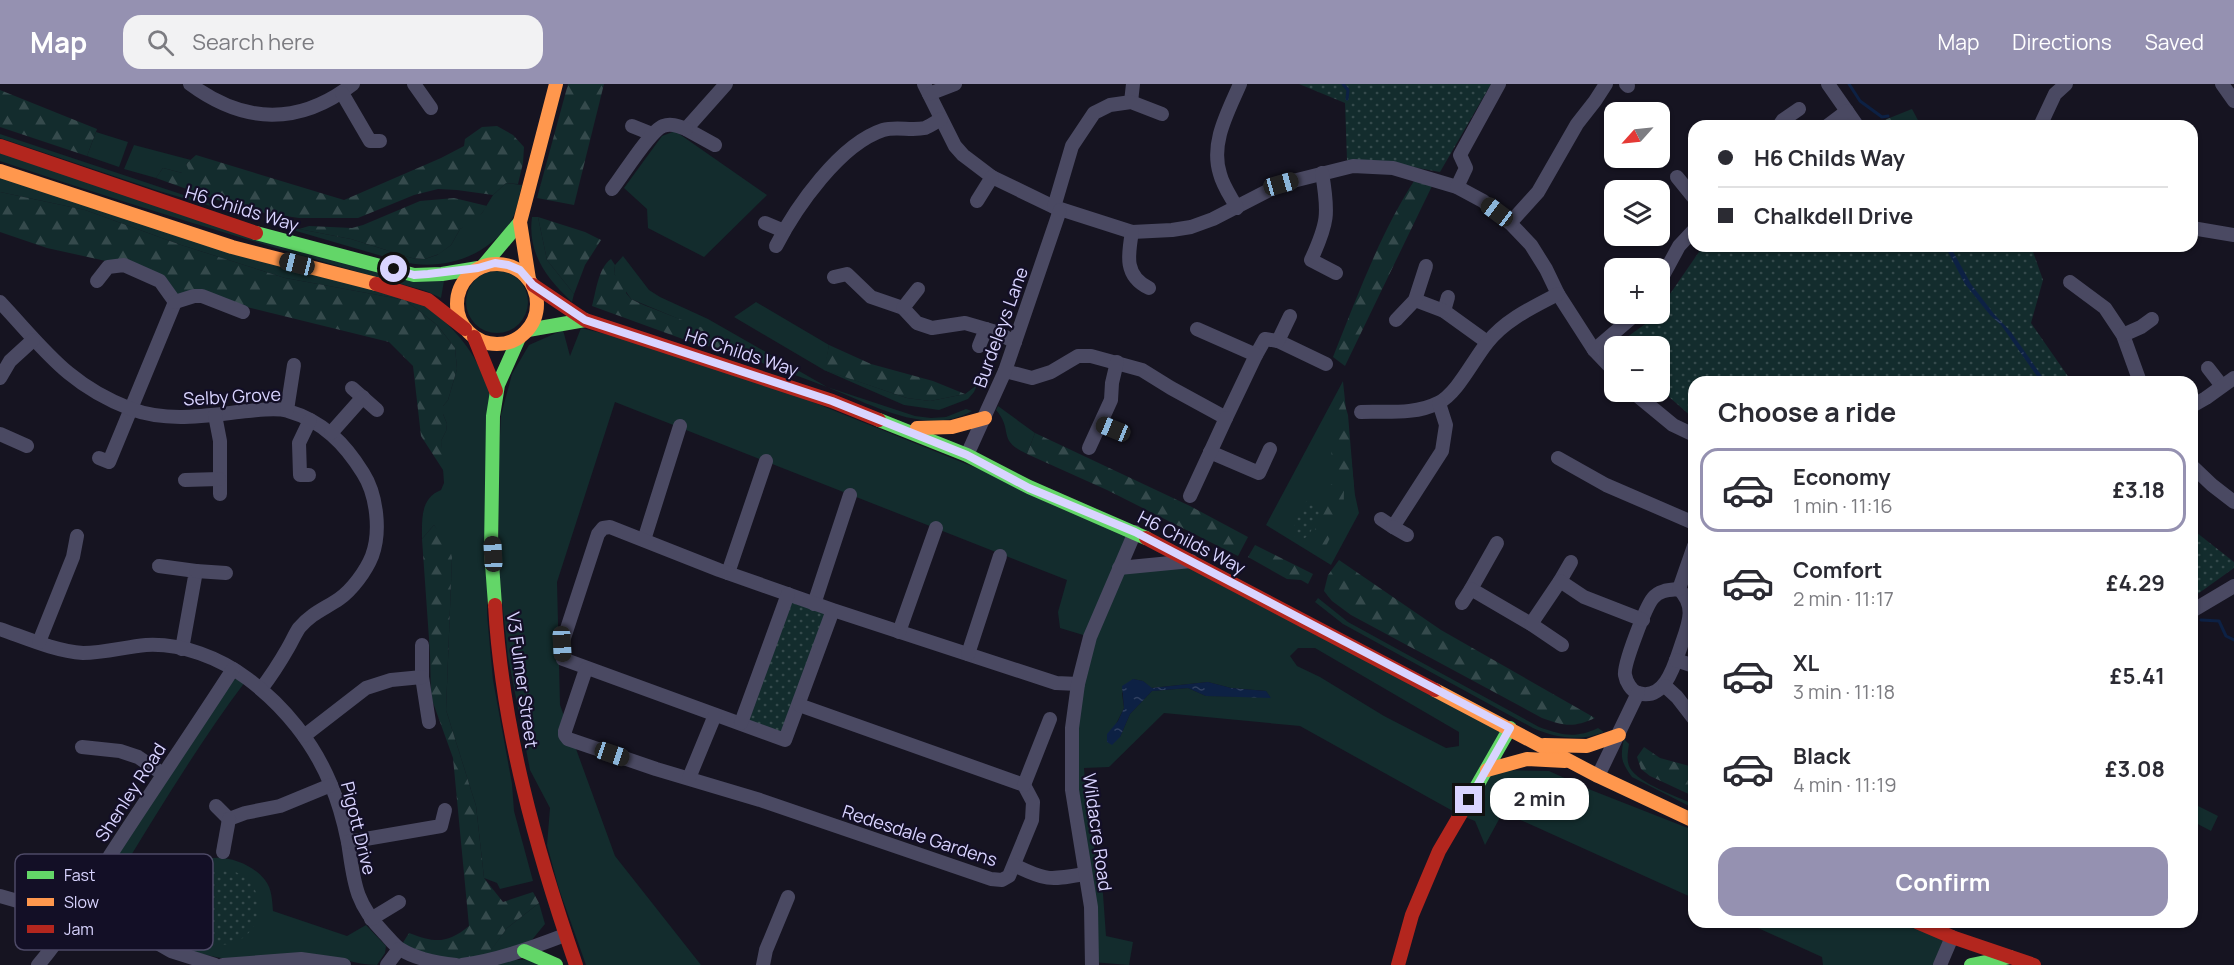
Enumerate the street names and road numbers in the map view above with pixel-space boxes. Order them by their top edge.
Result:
street label: H6 Childs Way [182,179,302,237]
street label: Burdeleys Lane [967,263,1033,391]
street label: H6 Childs Way [682,322,802,382]
street label: Selby Grove [183,381,281,411]
street label: H6 Childs Way [1134,505,1250,580]
street label: V3 Fulmer Street [502,610,544,750]
street label: Shenley Road [89,738,171,846]
street label: Wildacre Road [1078,772,1118,892]
street label: Pigott Drive [336,779,382,877]
street label: Redesdale Gardens [839,799,1001,871]

